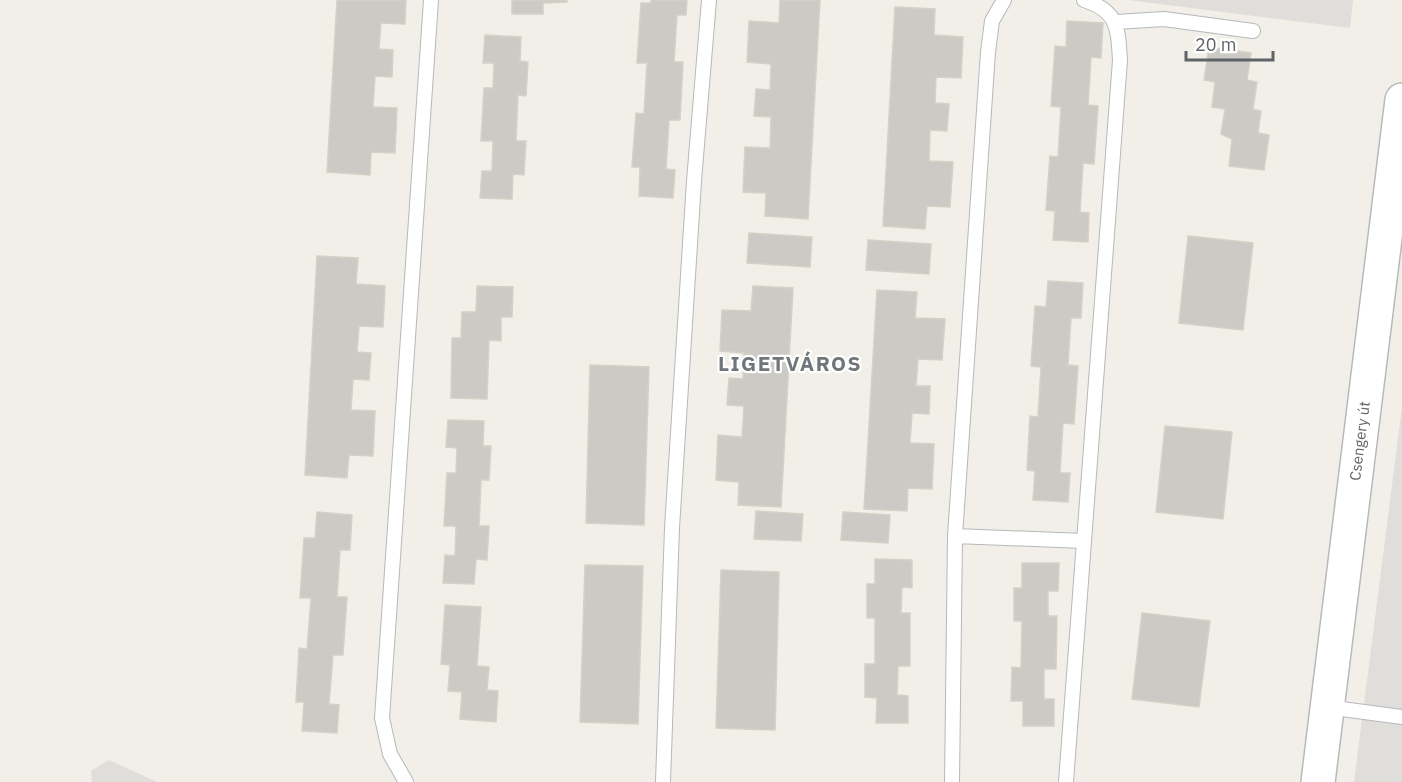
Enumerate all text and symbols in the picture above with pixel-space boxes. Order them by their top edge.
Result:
scale bar [1186,24,1273,62]
text: 20 m [1195,33,1237,56]
district label: LIGETVÁROS [718,349,862,377]
street label: Csengery út [1345,400,1374,482]

